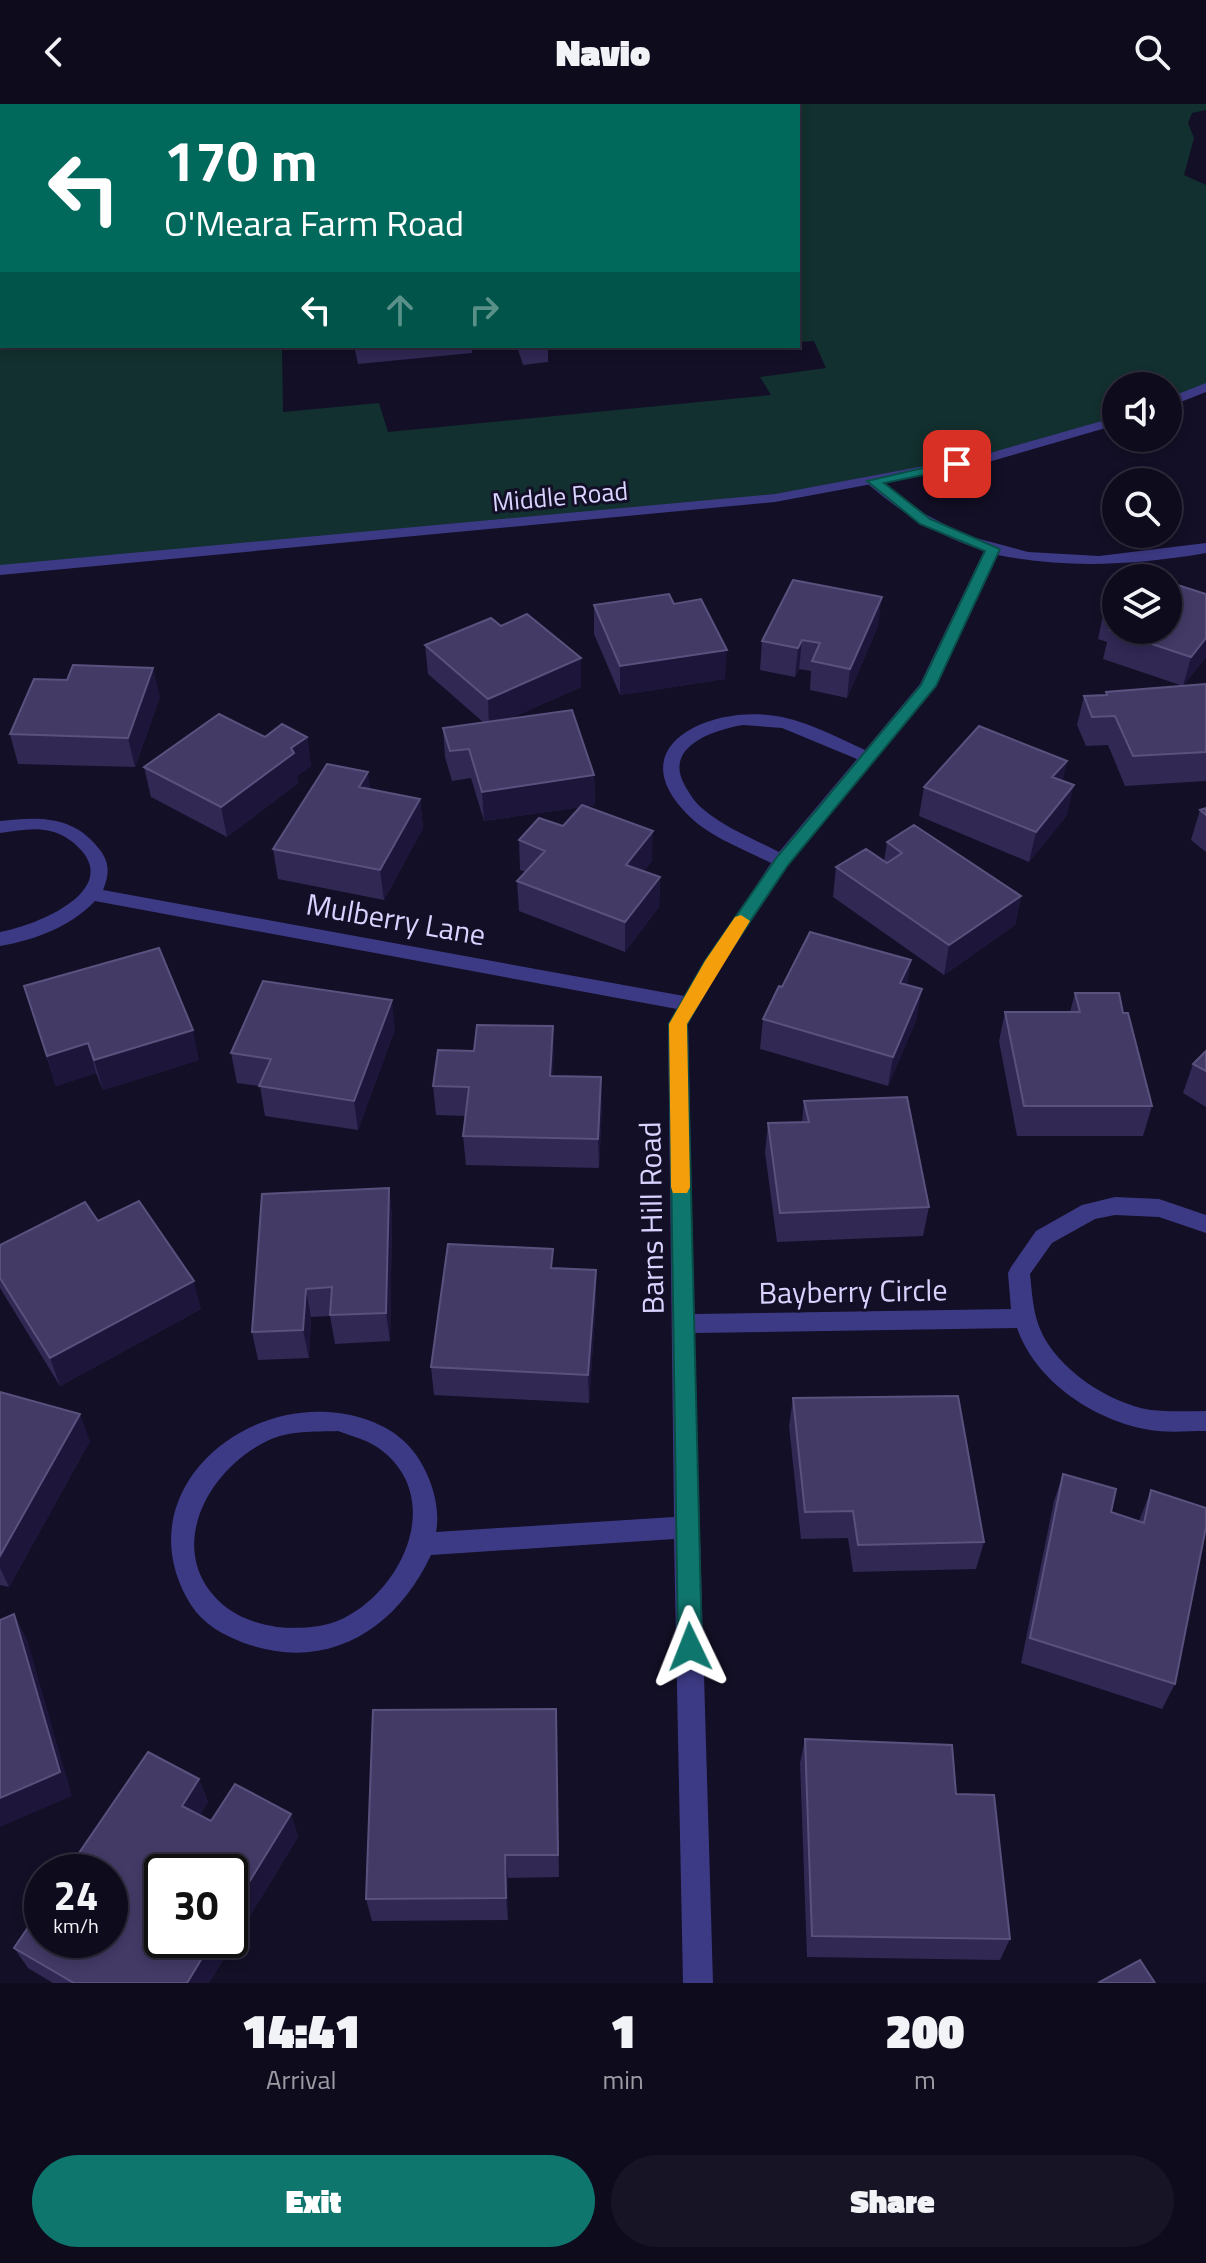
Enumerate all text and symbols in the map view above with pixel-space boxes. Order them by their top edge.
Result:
text: Navio [556,25,650,80]
icon: back [32,30,76,74]
icon: search [1130,30,1174,74]
text: 170 m [164,118,317,203]
icon: left [32,136,136,240]
text: O'Meara Farm Road [164,195,464,250]
icon: left [294,288,338,332]
icon: ahead [378,288,422,332]
icon: right [462,288,506,332]
map controls [1102,372,1182,644]
button: sound [1102,372,1182,452]
pin [923,430,991,498]
icon: arrive [935,442,979,486]
button: search [1102,468,1182,548]
street label: Middle Road [490,471,630,521]
button: layers [1102,564,1182,644]
street label: Mulberry Lane [303,881,489,957]
street label: Barns Hill Road [626,1121,676,1315]
street label: Bayberry Circle [758,1266,948,1316]
position arrow [648,1605,732,1689]
speed limit sign: 30 [144,1854,248,1958]
text: 24 [54,1865,98,1926]
text: km/h [53,1910,99,1941]
text: 14:41 [241,1994,361,2067]
text: 1 [610,1994,636,2067]
text: 200 [885,1994,965,2067]
text: Arrival [266,2060,336,2099]
text: min [602,2060,644,2099]
text: m [914,2060,936,2099]
button: Exit [32,2155,595,2247]
button: Share [611,2155,1174,2247]

